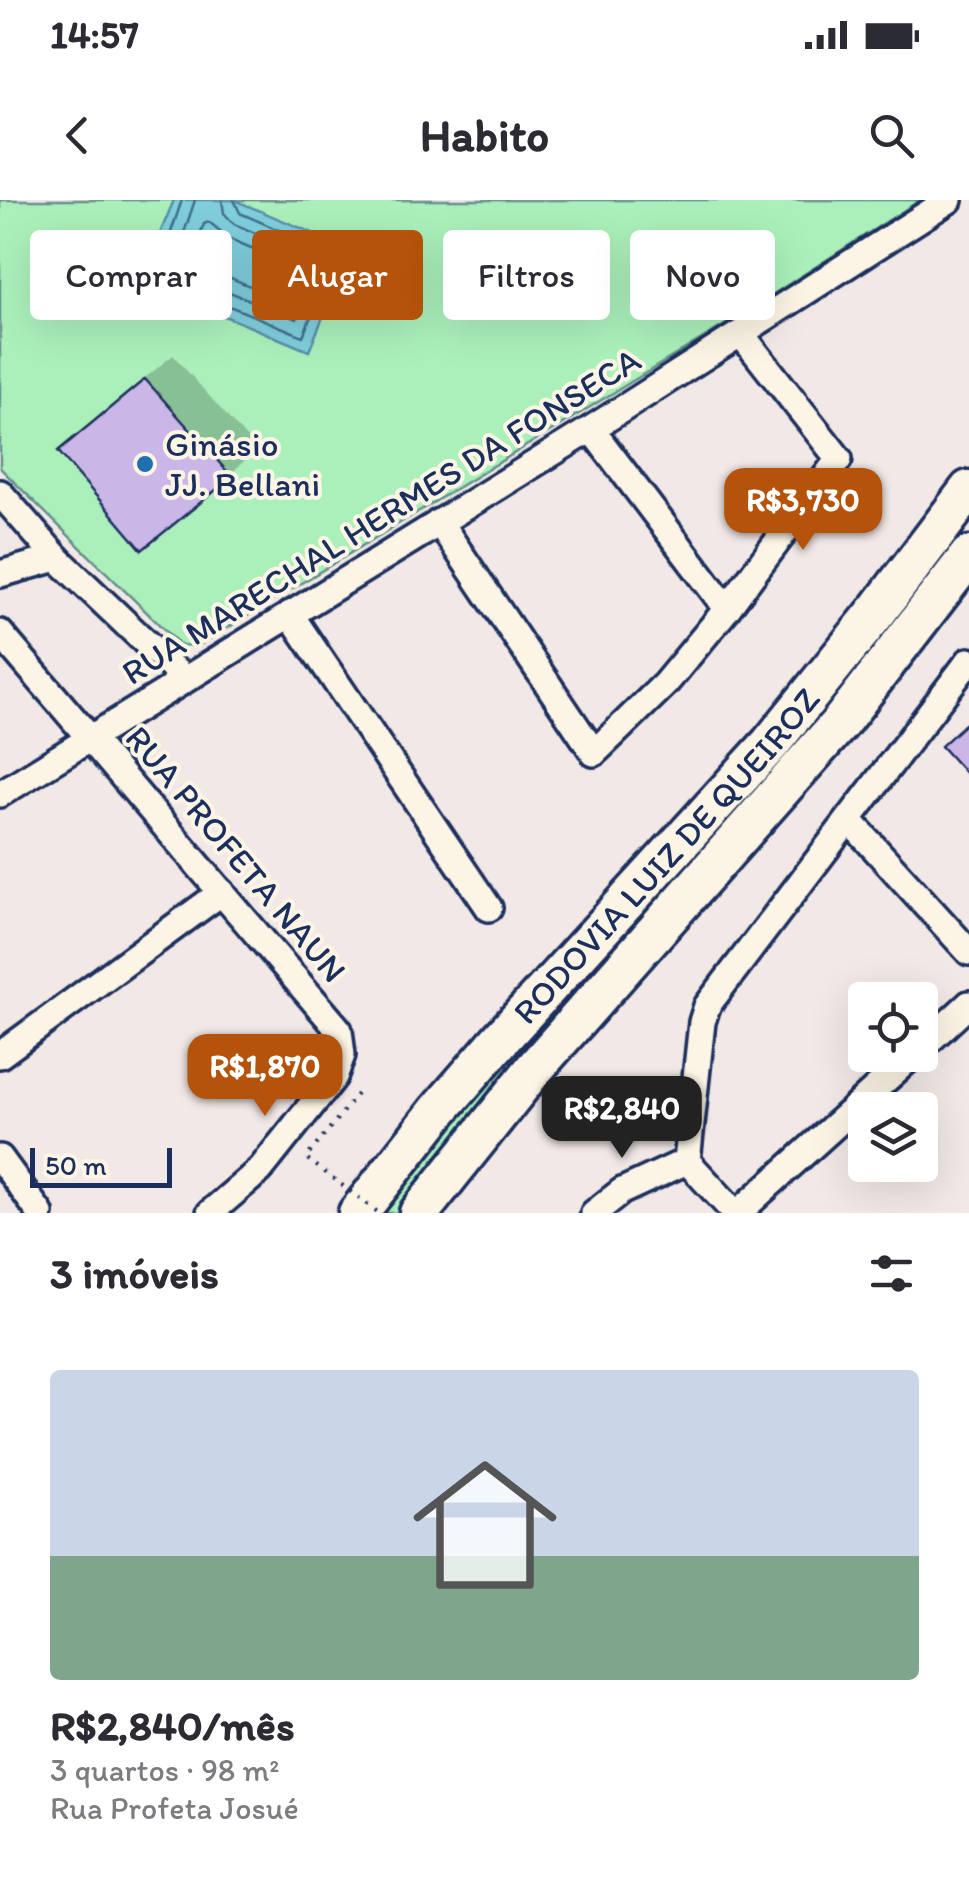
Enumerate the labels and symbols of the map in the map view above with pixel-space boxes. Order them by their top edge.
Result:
street label: RUA MARECHAL HERMES DA FONSECA [114,338,648,694]
place label: Ginásio JJ. Bellani [165,423,320,505]
marker: Ginásio JJ. Bellani [134,453,156,475]
pin: R$3,730 [711,468,895,553]
street label: RODOVIA LUIZ DE QUEIROZ [504,679,828,1033]
street label: RUA PROFETA NAUN [117,717,355,991]
pin: R$1,870 [173,1034,357,1119]
pin: R$2,840 [530,1076,714,1161]
scale bar [30,1143,172,1188]

